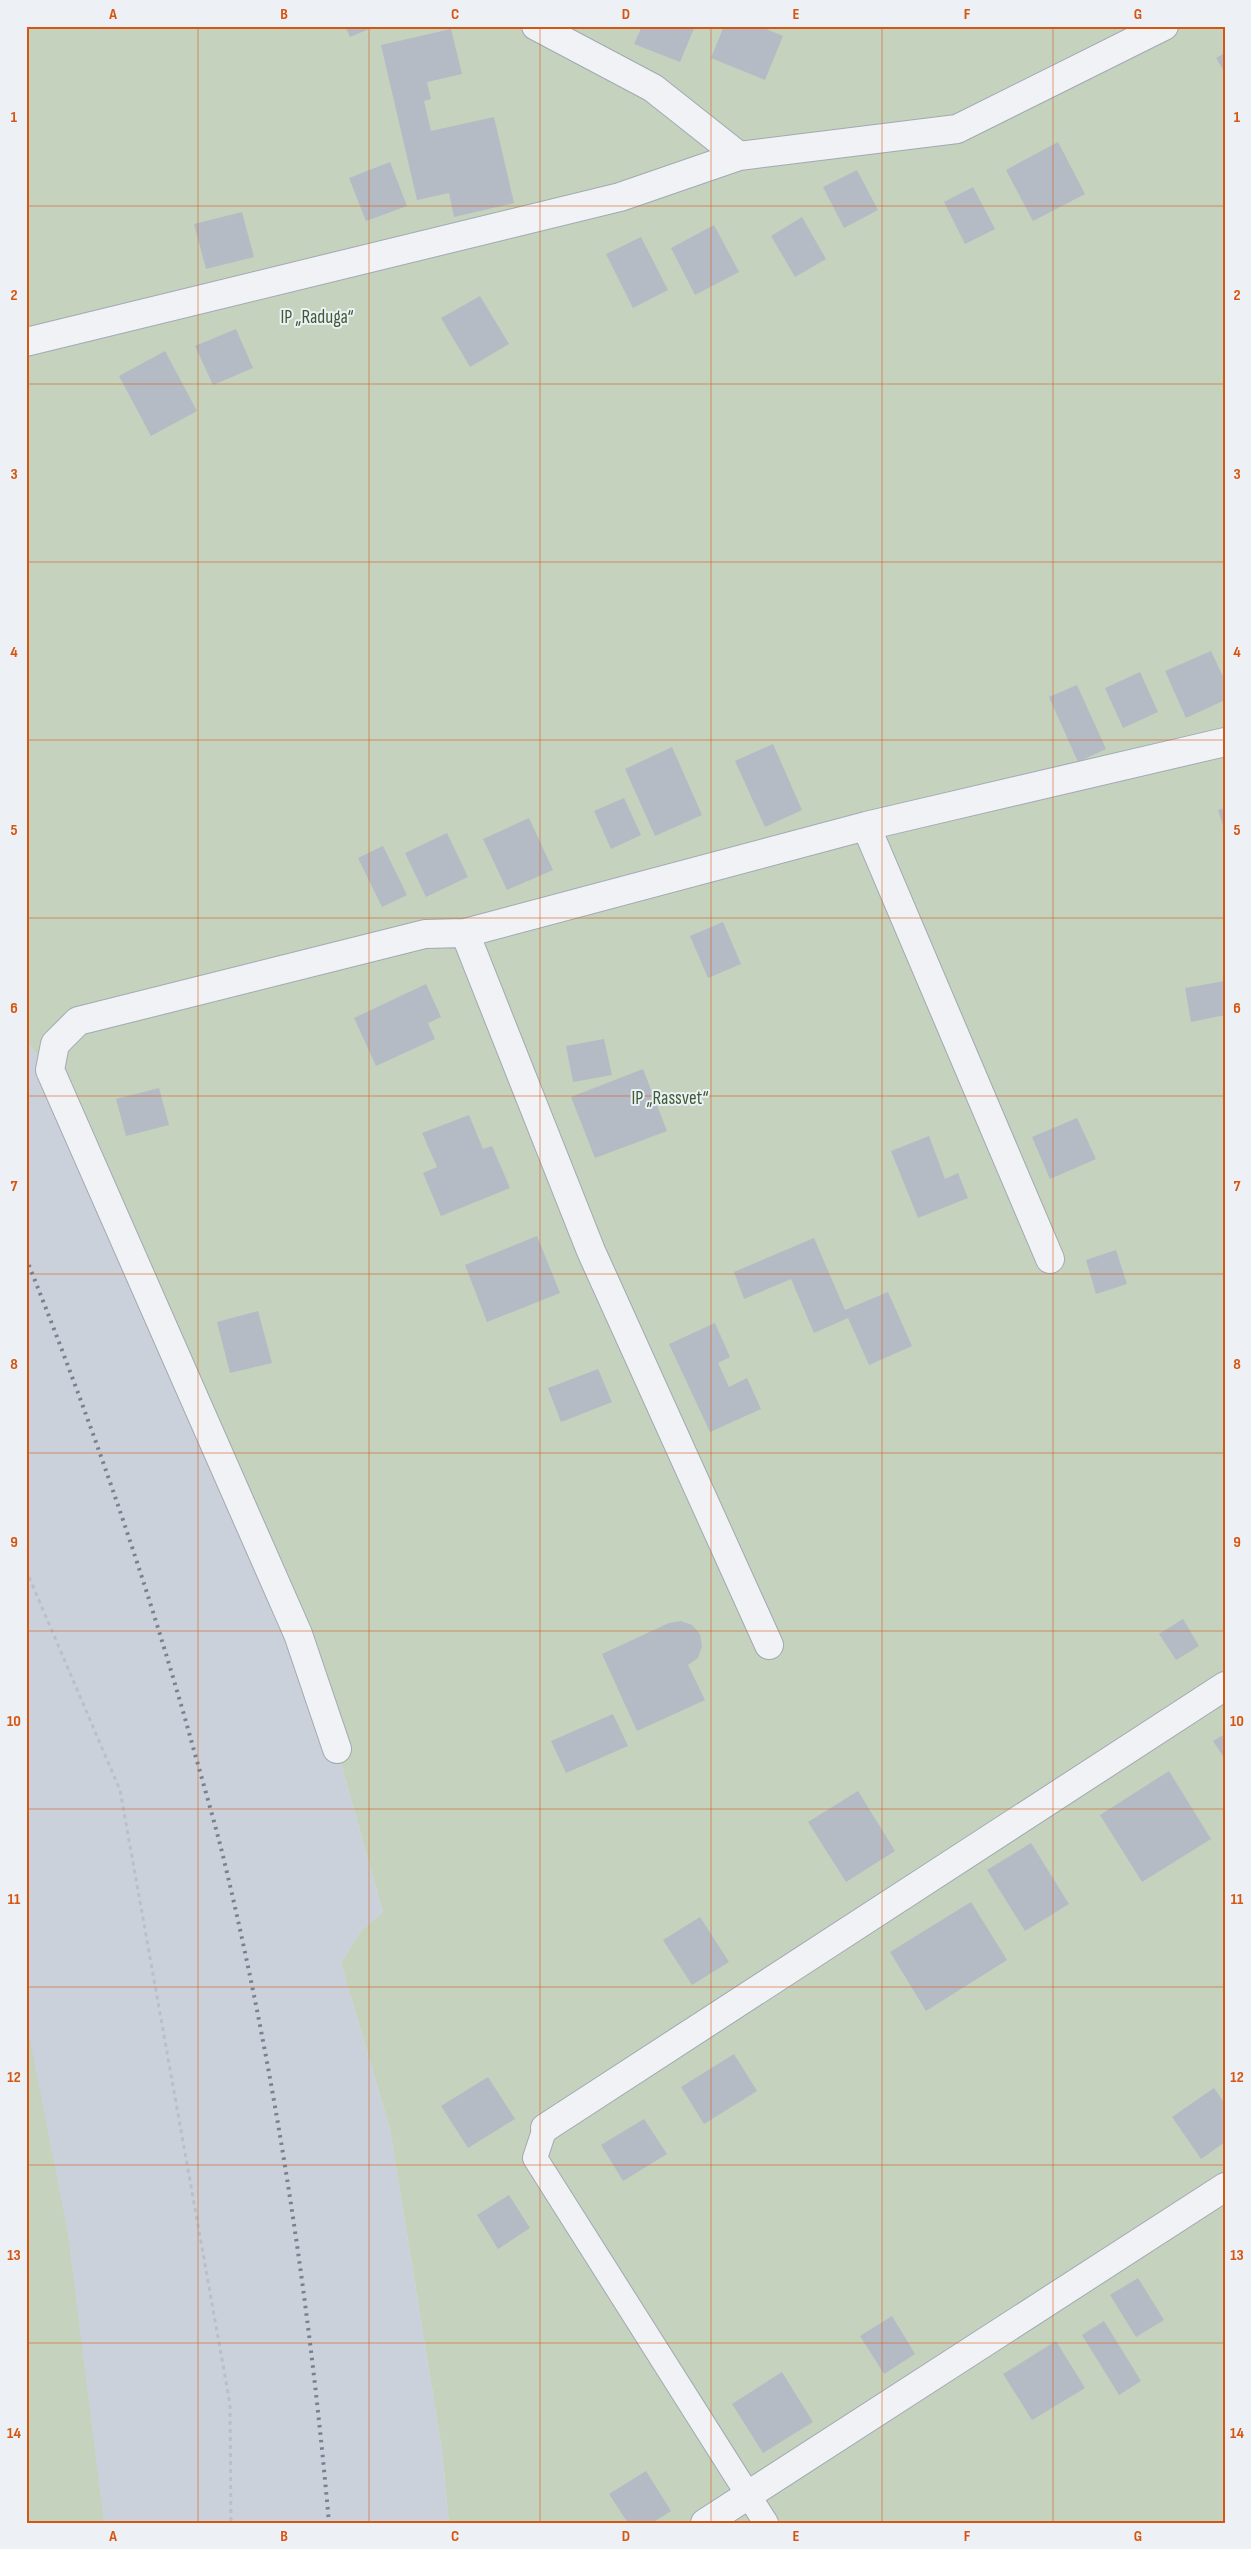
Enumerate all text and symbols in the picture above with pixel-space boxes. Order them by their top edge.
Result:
text: A [108,5,117,24]
text: B [280,5,288,24]
text: C [451,5,459,24]
text: D [622,5,630,24]
text: E [793,5,800,24]
text: F [964,5,971,24]
text: G [1134,5,1142,24]
text: 1 [11,108,18,127]
text: 1 [1234,108,1241,127]
text: 2 [10,286,18,305]
text: 2 [1233,286,1241,305]
park label: IP „Raduga“ [280,306,354,329]
text: 3 [10,465,18,484]
text: 3 [1233,465,1241,484]
text: 4 [10,643,18,662]
text: 4 [1233,643,1241,662]
text: 5 [10,821,18,840]
text: 5 [1233,821,1241,840]
text: 6 [10,999,18,1018]
text: 6 [1233,999,1241,1018]
park label: IP „Rassvet“ [632,1087,709,1110]
text: 7 [11,1177,18,1196]
text: 7 [1234,1177,1241,1196]
text: 8 [10,1355,18,1374]
text: 8 [1233,1355,1241,1374]
text: 9 [10,1533,18,1552]
text: 9 [1233,1533,1241,1552]
text: 10 [7,1712,21,1731]
text: 10 [1230,1712,1244,1731]
text: 11 [8,1890,21,1909]
text: 11 [1231,1890,1244,1909]
text: 12 [7,2068,21,2087]
text: 12 [1230,2068,1244,2087]
text: 13 [7,2246,21,2265]
text: 13 [1230,2246,1244,2265]
text: 14 [7,2424,21,2443]
text: 14 [1230,2424,1244,2443]
text: A [108,2527,117,2546]
text: B [280,2527,288,2546]
text: C [451,2527,459,2546]
text: D [622,2527,630,2546]
text: E [793,2527,800,2546]
text: F [964,2527,971,2546]
text: G [1134,2527,1142,2546]

